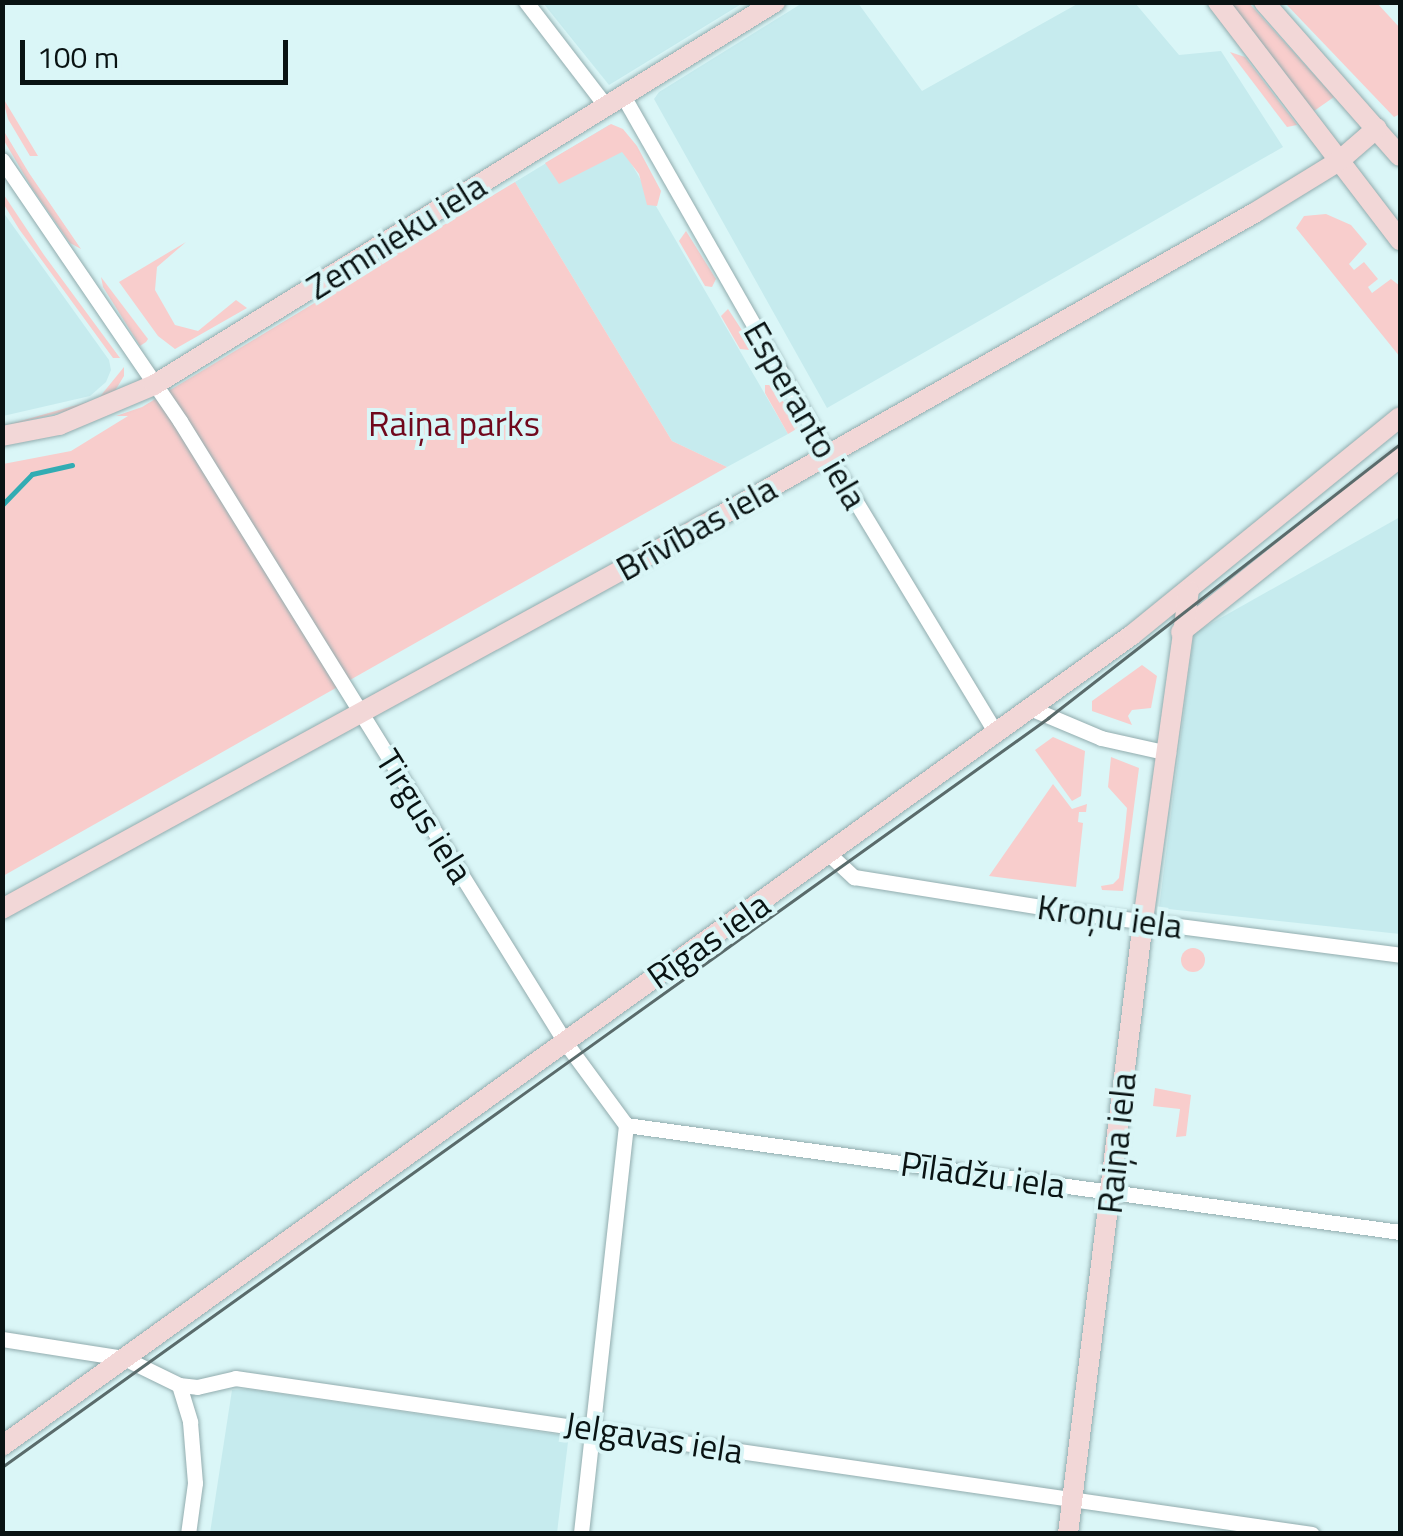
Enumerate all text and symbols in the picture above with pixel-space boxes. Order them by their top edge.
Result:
scale bar [25,20,292,82]
text: 100 m [37,34,119,80]
street label: Zemnieku iela [299,164,493,308]
street label: Esperanto iela [735,314,877,516]
park label: Raiņa parks [368,402,540,444]
street label: Brīvības iela [609,467,783,589]
street label: Tirgus iela [368,742,482,890]
street label: Rīgas iela [639,883,777,997]
street label: Kroņu iela [1035,885,1185,947]
street label: Raiņa iela [1088,1070,1144,1216]
street label: Pīlādžu iela [898,1142,1068,1206]
street label: Jelgavas iela [562,1402,746,1472]

